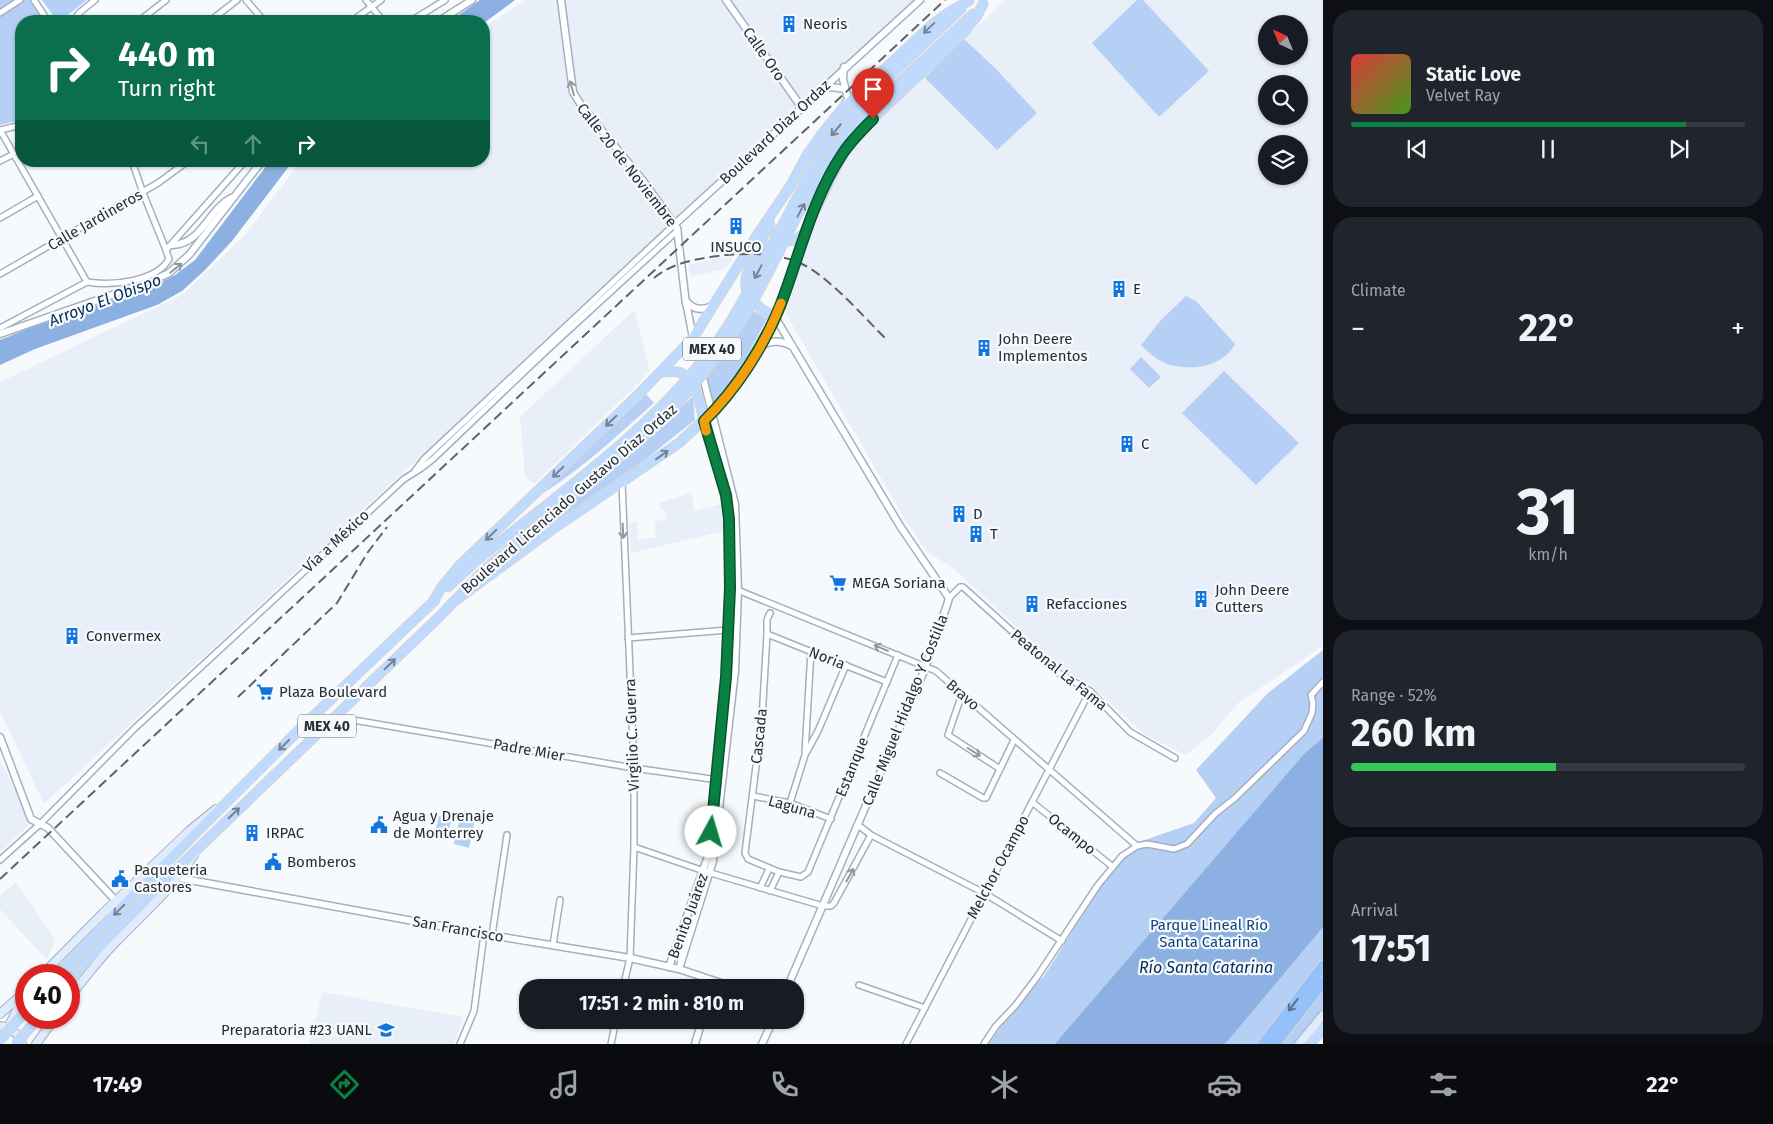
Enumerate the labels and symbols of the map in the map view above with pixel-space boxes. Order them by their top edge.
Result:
building icon: Neoris [779,14,799,34]
place label: Neoris [803,15,847,33]
north arrow [1258,15,1308,65]
one-way arrow [923,22,936,34]
street label: Calle Oro [739,24,789,84]
pin [852,68,894,119]
street label: Boulevard Diaz Ordaz [716,76,834,188]
one-way arrow [567,80,577,96]
street label: Calle 20 de Noviembre [573,100,681,230]
one-way arrow [831,124,842,137]
street label: Calle Jardineros [44,186,146,254]
one-way arrow [797,203,806,218]
building icon: INSUCO [726,216,746,236]
place label: INSUCO [710,238,762,256]
one-way arrow [169,262,182,273]
one-way arrow [753,265,763,280]
water label: Arroyo El Obispo [45,270,164,331]
building icon: E [1109,279,1129,299]
place label: E [1133,280,1141,298]
place label: John Deere Implementos [998,330,1087,365]
road number: MEX 40 [683,338,741,360]
building icon: John Deere Implementos [974,338,994,358]
street label: Boulevard Licenciado Gustavo Díaz Ordaz [457,400,681,598]
one-way arrow [605,415,617,427]
building icon: C [1117,434,1137,454]
place label: C [1141,435,1150,453]
one-way arrow [655,450,669,460]
one-way arrow [551,466,564,478]
building icon: D [949,504,969,524]
place label: D [973,505,983,523]
street label: Vía a México [299,506,373,576]
one-way arrow [619,523,628,539]
building icon: T [966,524,986,544]
place label: T [990,525,998,543]
one-way arrow [486,529,498,541]
supermarket icon: MEGA Soriana [828,573,848,593]
place label: MEGA Soriana [852,574,946,592]
place label: John Deere Cutters [1215,581,1289,616]
building icon: John Deere Cutters [1191,589,1211,609]
building icon: Refacciones [1022,594,1042,614]
place label: Refacciones [1046,595,1127,613]
street label: Calle Miguel Hidalgo Y Costilla [858,612,952,808]
building icon: Convermex [62,626,82,646]
street label: Peatonal La Fama [1007,626,1111,714]
place label: Convermex [86,627,162,645]
street label: Noria [806,643,848,673]
one-way arrow [874,643,889,653]
one-way arrow [384,658,396,670]
street label: Bravo [943,676,983,714]
street label: Virgilio C. Guerra [621,678,643,792]
supermarket icon: Plaza Boulevard [255,682,275,702]
place label: Plaza Boulevard [279,683,387,701]
street label: Cascada [747,707,771,765]
road number: MEX 40 [298,714,356,738]
street label: Estanque [832,734,872,800]
street label: Padre Mier [492,735,566,765]
one-way arrow [278,739,290,752]
one-way arrow [966,748,980,758]
street label: Laguna [766,792,818,822]
position arrow [684,805,736,857]
one-way arrow [228,807,241,819]
place label: Agua y Drenaje de Monterrey [393,807,494,842]
street label: Ocampo [1045,809,1099,859]
street label: Melchor Ocampo [963,812,1033,922]
public building icon: Agua y Drenaje de Monterrey [369,815,389,835]
building icon: IRPAC [242,823,262,843]
place label: IRPAC [266,824,305,842]
public building icon: Bomberos [263,852,283,872]
place label: Bomberos [287,853,356,871]
place label: Paqueteria Castores [134,861,207,896]
one-way arrow [846,868,855,883]
public building icon: Paqueteria Castores [110,869,130,889]
street label: Benito Juárez [664,870,712,961]
one-way arrow [113,904,125,916]
street label: San Francisco [411,912,505,946]
park label: Parque Lineal Río Santa Catarina [1150,916,1268,951]
water label: Río Santa Catarina [1139,958,1273,977]
speed limit sign: 40 [15,964,80,1029]
one-way arrow [1288,998,1299,1011]
school or university icon: Preparatoria #23 UANL [376,1020,396,1040]
place label: Preparatoria #23 UANL [221,1021,373,1039]

